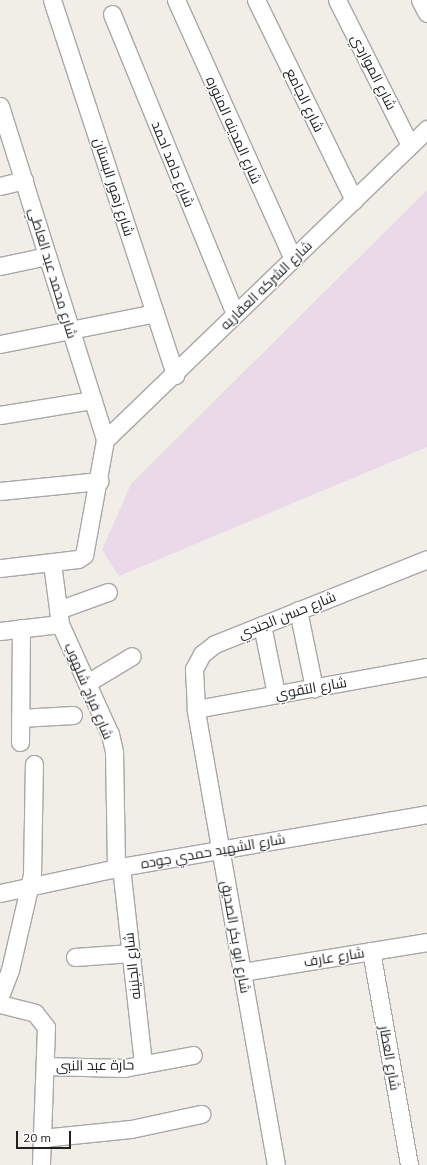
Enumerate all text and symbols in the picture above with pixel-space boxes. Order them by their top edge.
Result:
street label: شارع المواردي [348,31,400,113]
street label: شارع الجامع [282,65,328,135]
street label: شارع المدينه المنوره [203,74,265,186]
street label: شارع حامد احمد [148,119,198,209]
street label: شارع زهور البستان [90,136,138,238]
street label: شارع محمد عبد العاطي [25,206,81,340]
street label: شارع الشركه العقاريه [217,237,315,333]
street label: شارع حسن الجندي [236,588,338,642]
street label: شارع فراج شلهوب [61,640,117,742]
street label: شارع التقوي [274,673,348,703]
street label: شارع الشهيد حمدي جوده [139,830,287,872]
street label: شارع ابو بكر الصديق [218,879,254,995]
street label: شارع الجنينه [120,932,144,1000]
street label: شارع عارف [302,944,366,970]
street label: شارع العطار [376,1024,404,1092]
street label: حارة عبد النبى [56,1056,134,1074]
scale bar [18,1123,73,1149]
text: 20 m [23,1130,51,1145]

